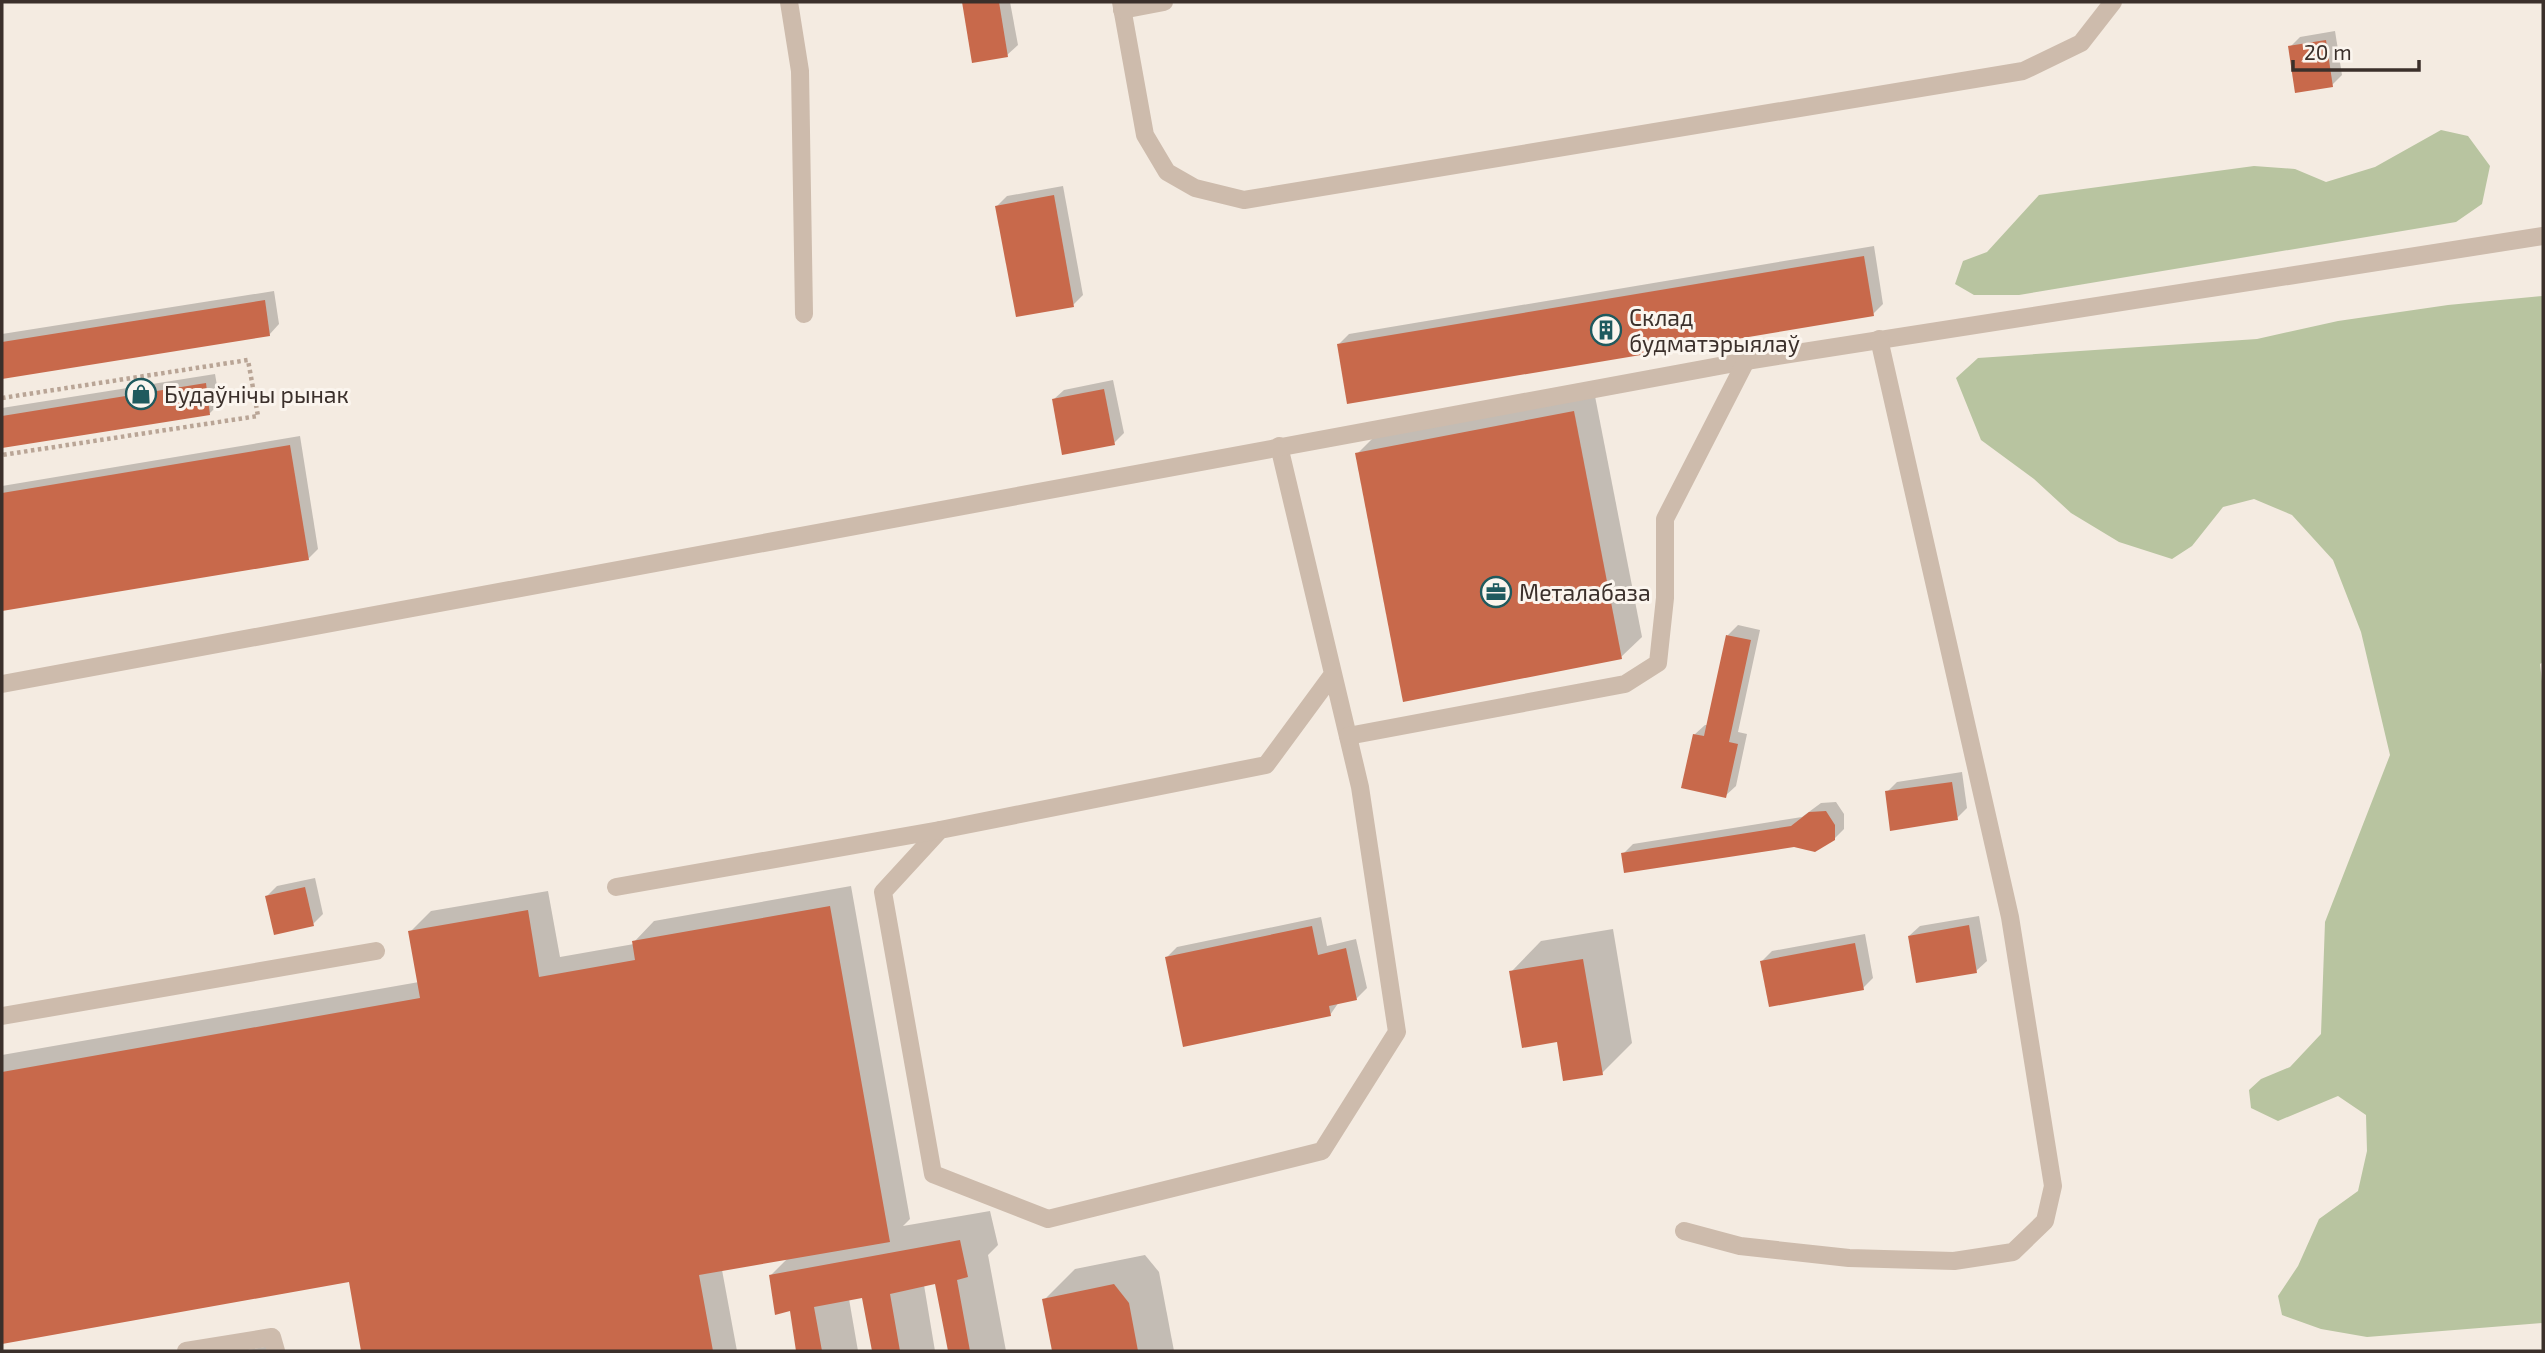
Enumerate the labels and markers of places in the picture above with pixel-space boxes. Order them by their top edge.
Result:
place label: Склад будматэрыялаў [1629,303,1800,358]
building icon: Склад будматэрыялаў [1589,313,1623,347]
shop icon: Будаўнічы рынак [124,377,158,411]
place label: Будаўнічы рынак [164,380,349,409]
office icon: Металабаза [1479,575,1513,609]
place label: Металабаза [1519,578,1651,606]

